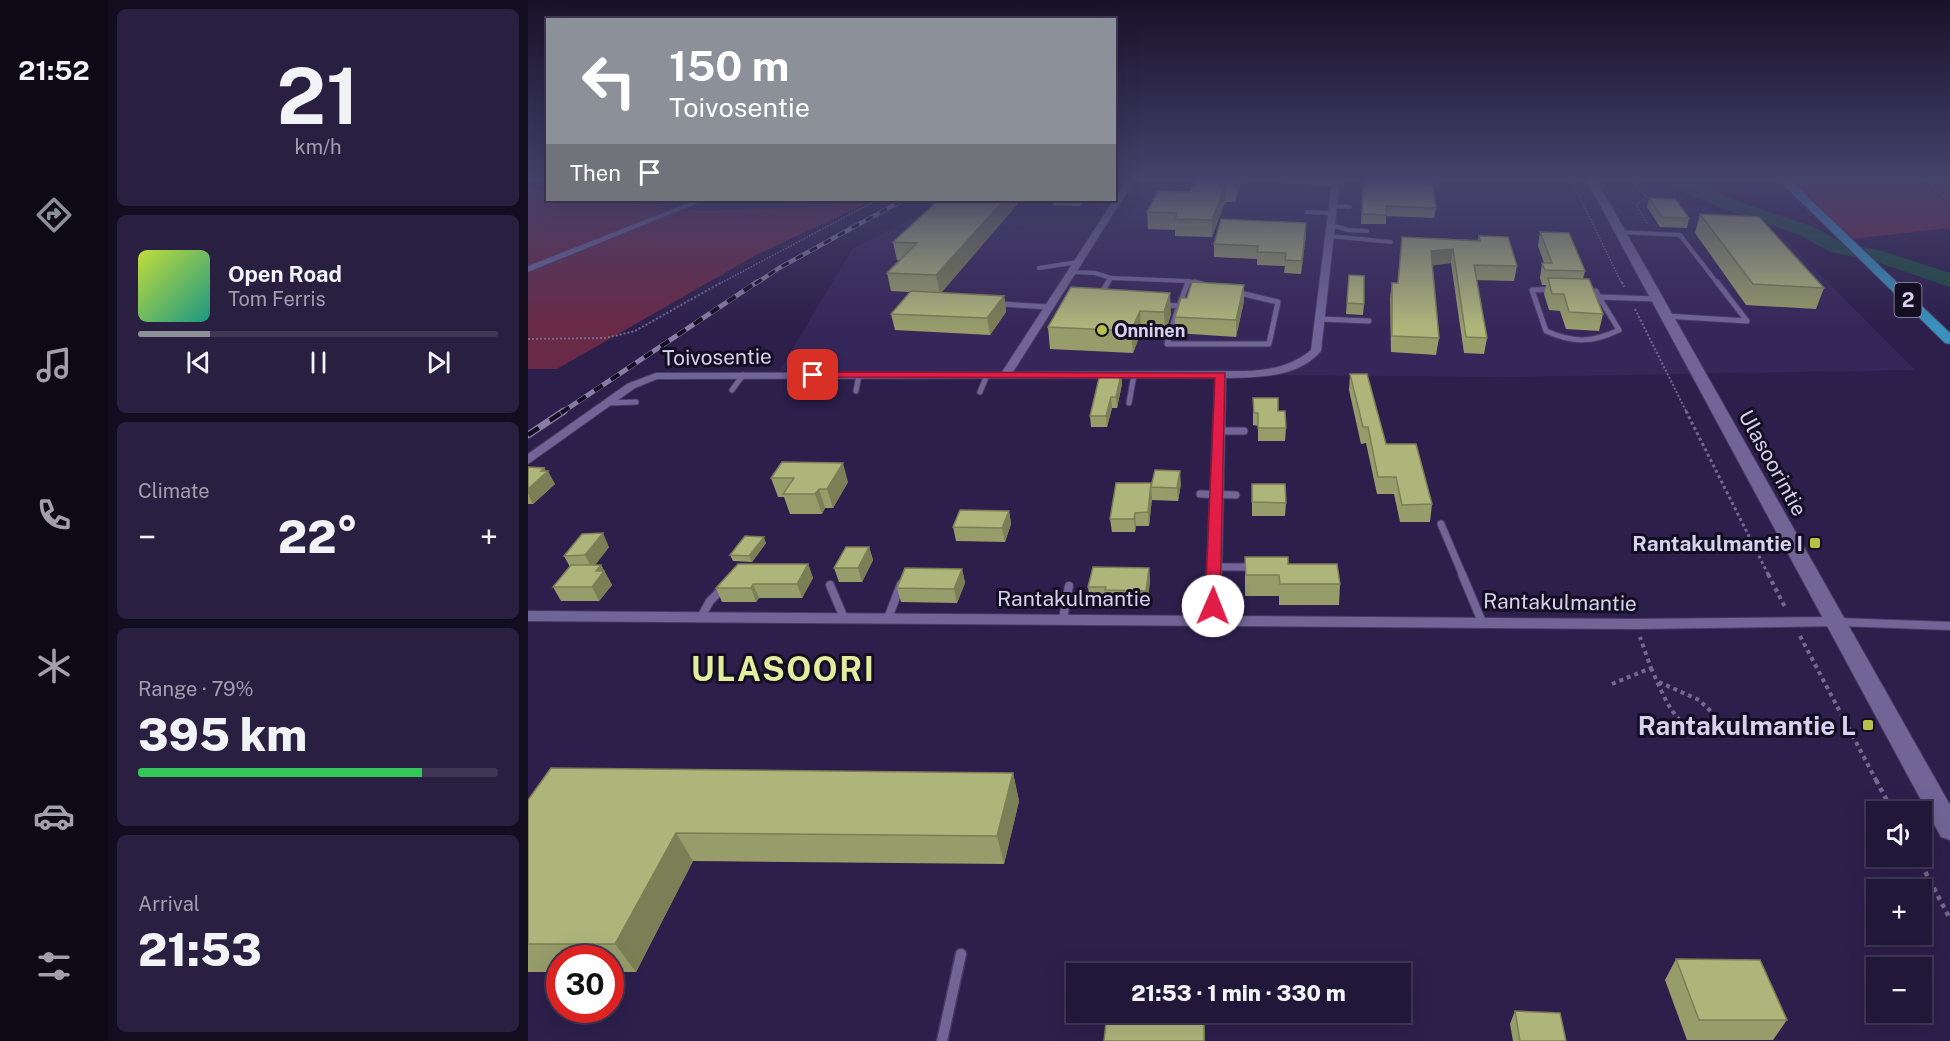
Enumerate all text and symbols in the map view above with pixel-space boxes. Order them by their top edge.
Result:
text: 150 m [669,41,789,90]
icon: left [570,42,648,120]
text: 21 [277,50,359,142]
text: 21:52 [18,54,90,86]
text: Toivosentie [669,91,810,123]
text: km/h [294,135,342,159]
icon: arrive [633,156,666,189]
text: Then [570,160,621,186]
icon: directions [33,194,75,236]
text: Open Road [228,261,342,287]
road number: 2 [1894,283,1922,317]
text: Tom Ferris [228,287,326,311]
place label: Onninen [1114,320,1185,341]
marker: Onninen [1095,323,1109,337]
icon: music [33,344,75,386]
street label: Toivosentie [662,344,772,370]
icon: previous [182,346,215,379]
icon: pause [302,346,335,379]
icon: next [422,346,455,379]
pin [787,349,838,400]
icon: arrive [796,358,829,391]
street label: Ulasoorintie [1734,406,1812,520]
text: Climate [138,479,210,503]
icon: phone [33,494,75,536]
text: 22° [278,510,358,563]
text: − [138,518,156,556]
text: + [480,518,498,556]
place label: Rantakulmantie I [1632,531,1803,556]
marker: Rantakulmantie I [1808,536,1822,550]
position arrow [1181,574,1245,638]
street label: Rantakulmantie [997,586,1151,611]
street label: Rantakulmantie [1483,588,1637,616]
icon: climate [33,645,75,687]
district label: ULASOORI [691,650,875,688]
text: Range · 79% [138,677,254,701]
text: 395 km [138,708,307,761]
place label: Rantakulmantie L [1638,710,1856,741]
marker: Rantakulmantie L [1861,718,1875,732]
icon: car [33,795,75,837]
map controls [1866,801,1932,1023]
button: sound [1866,801,1932,867]
button: + [1866,879,1932,945]
text: Arrival [138,892,200,916]
text: 21:53 [138,923,262,976]
icon: filters [33,945,75,987]
speed limit sign: 30 [546,945,624,1023]
button: − [1866,957,1932,1023]
text: 21:53 · 1 min · 330 m [1131,980,1346,1006]

